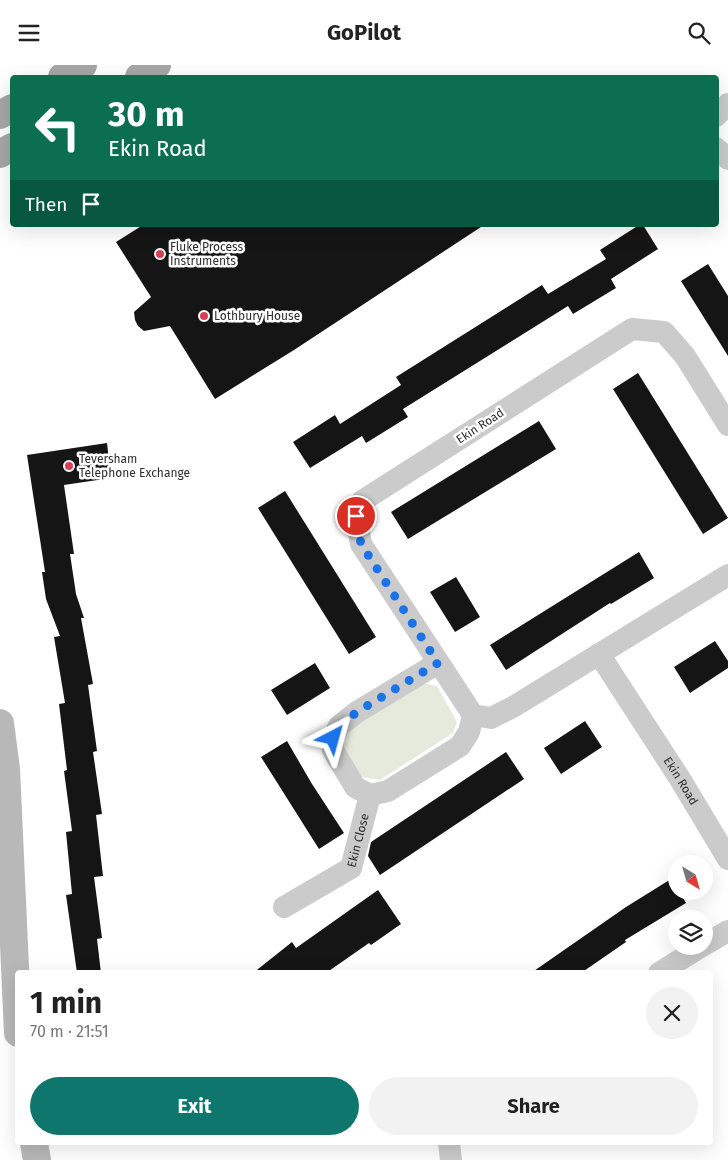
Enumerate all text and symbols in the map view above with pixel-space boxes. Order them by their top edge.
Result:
icon: menu [15,19,43,47]
text: GoPilot [327,19,401,46]
icon: search [685,19,713,47]
text: 30 m [108,93,185,135]
icon: left [25,95,90,160]
text: Ekin Road [108,135,207,162]
icon: arrive [77,190,105,218]
text: Then [25,193,67,216]
place label: Fluke Process Instruments [170,240,244,268]
marker: Fluke Process Instruments [154,248,166,260]
place label: Lothbury House [214,309,300,323]
marker: Lothbury House [198,310,210,322]
street label: Ekin Road [454,405,506,447]
place label: Teversham Telephone Exchange [79,452,190,480]
marker: Teversham Telephone Exchange [63,460,75,472]
pin [335,495,377,537]
icon: arrive [342,502,370,530]
position arrow [306,711,358,763]
street label: Ekin Road [661,754,701,807]
street label: Ekin Close [344,812,372,869]
north arrow [668,855,712,900]
map controls [668,855,713,955]
button: layers [668,910,713,955]
text: 1 min [30,985,102,1021]
button: close [646,987,698,1039]
text: 70 m · 21:51 [30,1022,109,1041]
button: Exit [30,1077,359,1135]
button: Share [369,1077,698,1135]

